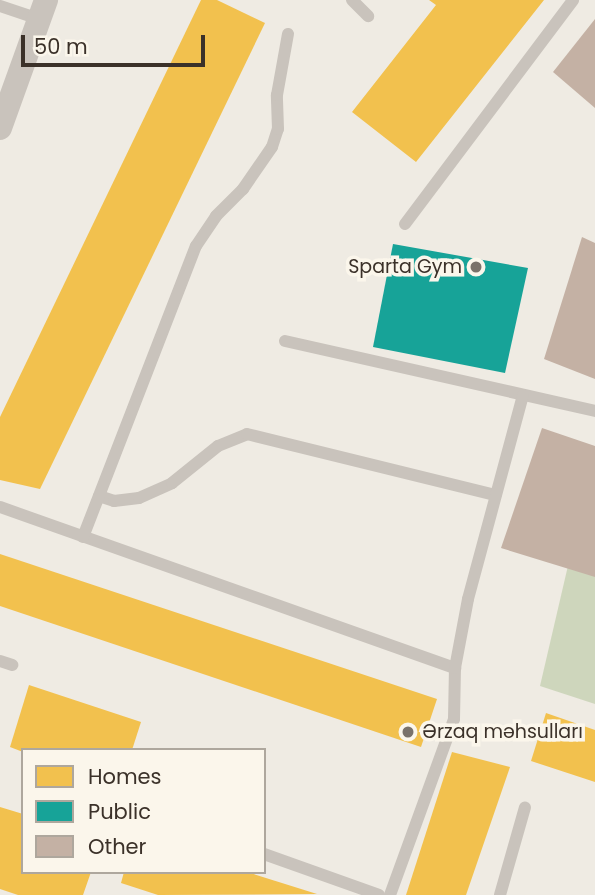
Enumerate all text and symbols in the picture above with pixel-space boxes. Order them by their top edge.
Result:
scale bar [24,21,208,65]
text: 50 m [34,32,88,61]
place label: Sparta Gym [348,256,462,278]
marker: Sparta Gym [468,259,484,275]
place label: Ərzaq məhsulları [422,721,583,743]
marker: Ərzaq məhsulları [400,724,416,740]
legend [21,748,266,874]
text: Homes [88,762,162,791]
text: Public [88,797,151,826]
text: Other [88,832,146,861]

